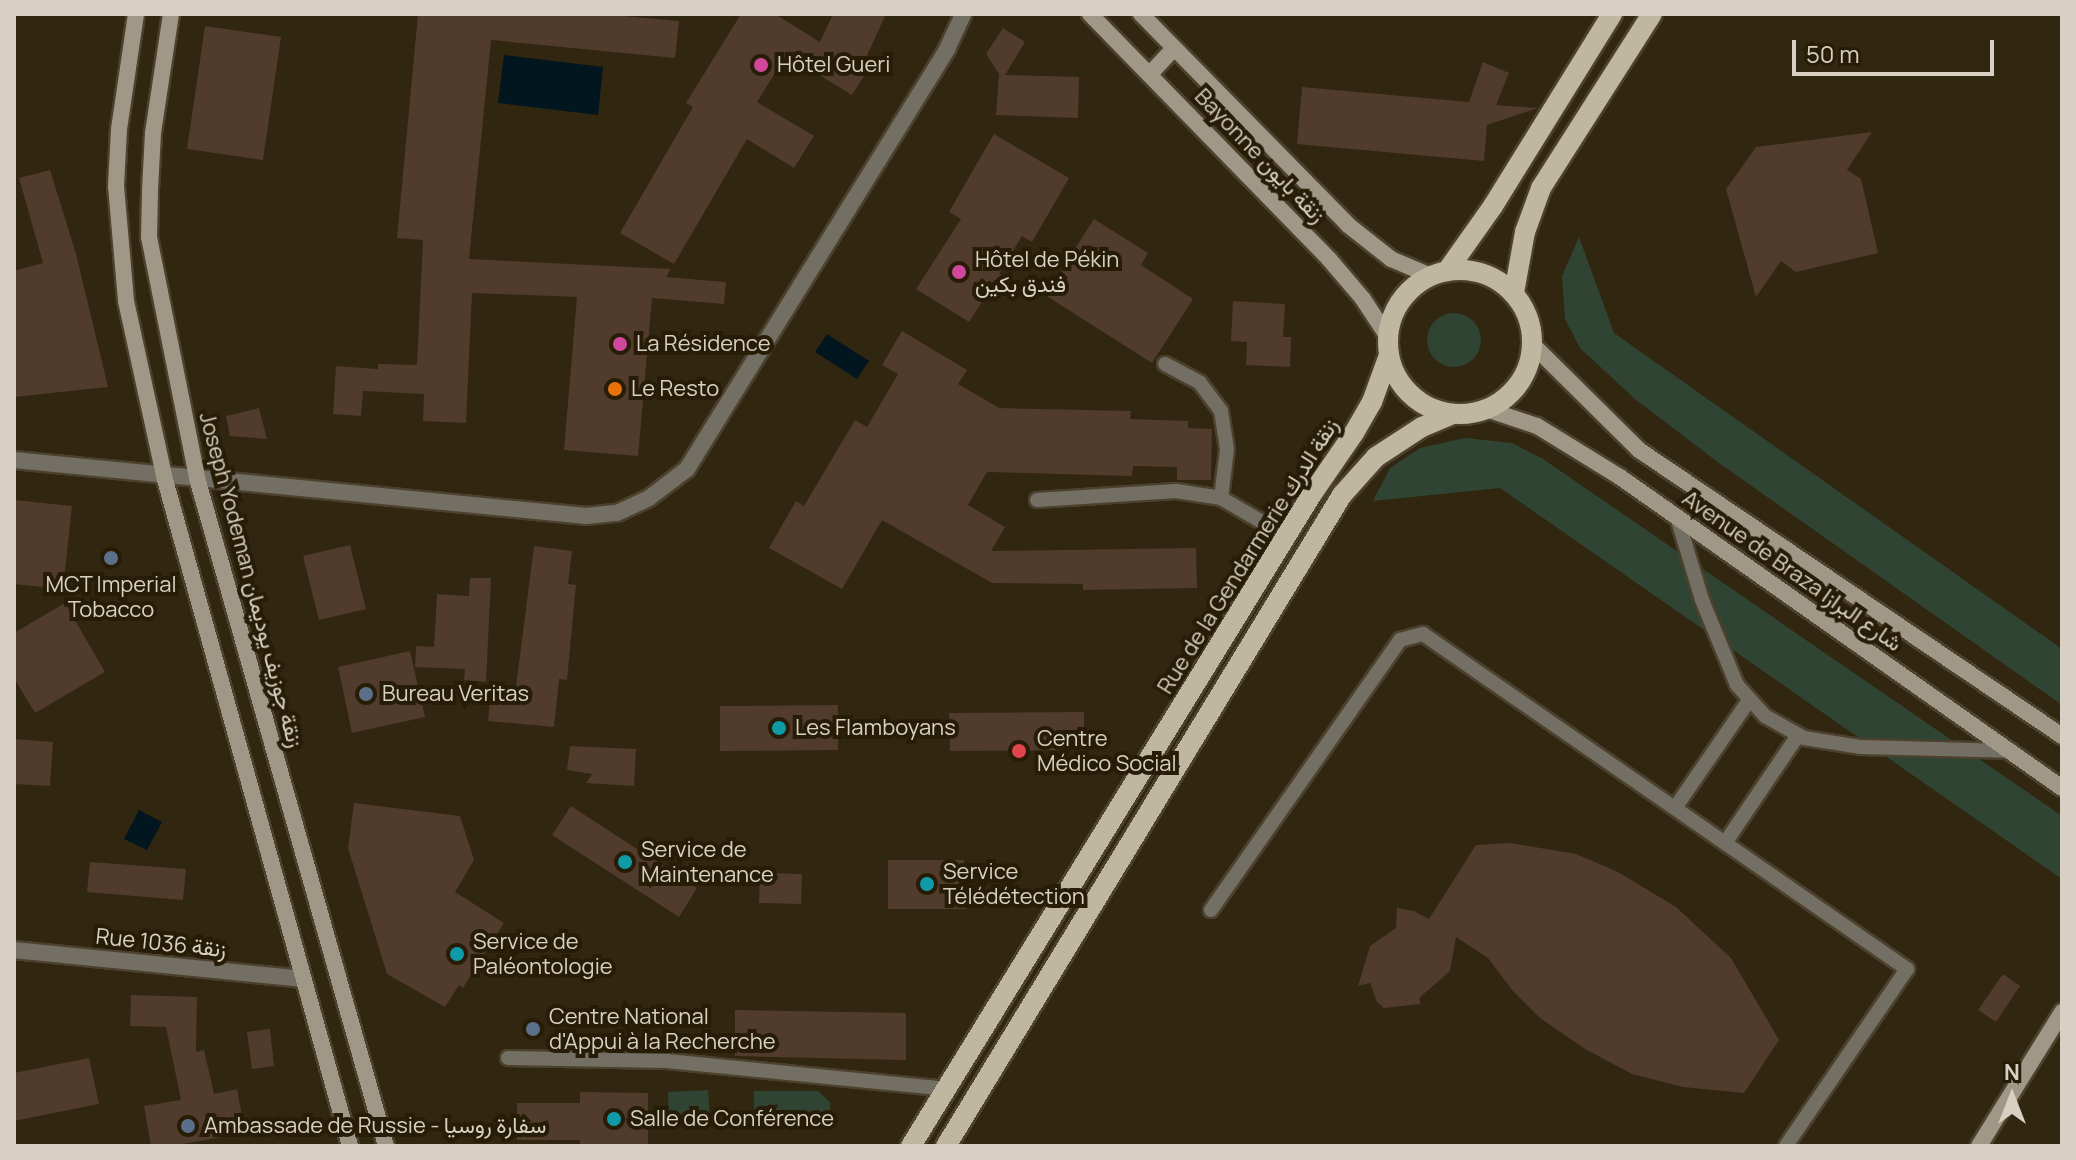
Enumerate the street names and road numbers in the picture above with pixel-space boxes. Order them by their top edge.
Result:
street label: Bayonne زنقة بايون [1189,83,1331,229]
street label: Joseph Yodeman زنقة جوزيف يوديمان [193,409,309,751]
street label: Rue de la Gendarmerie زنقة الدرك [1152,413,1344,699]
street label: Avenue de Braza شارع البرازا [1677,485,1907,657]
street label: Rue 1036 زنقة [94,923,228,963]

